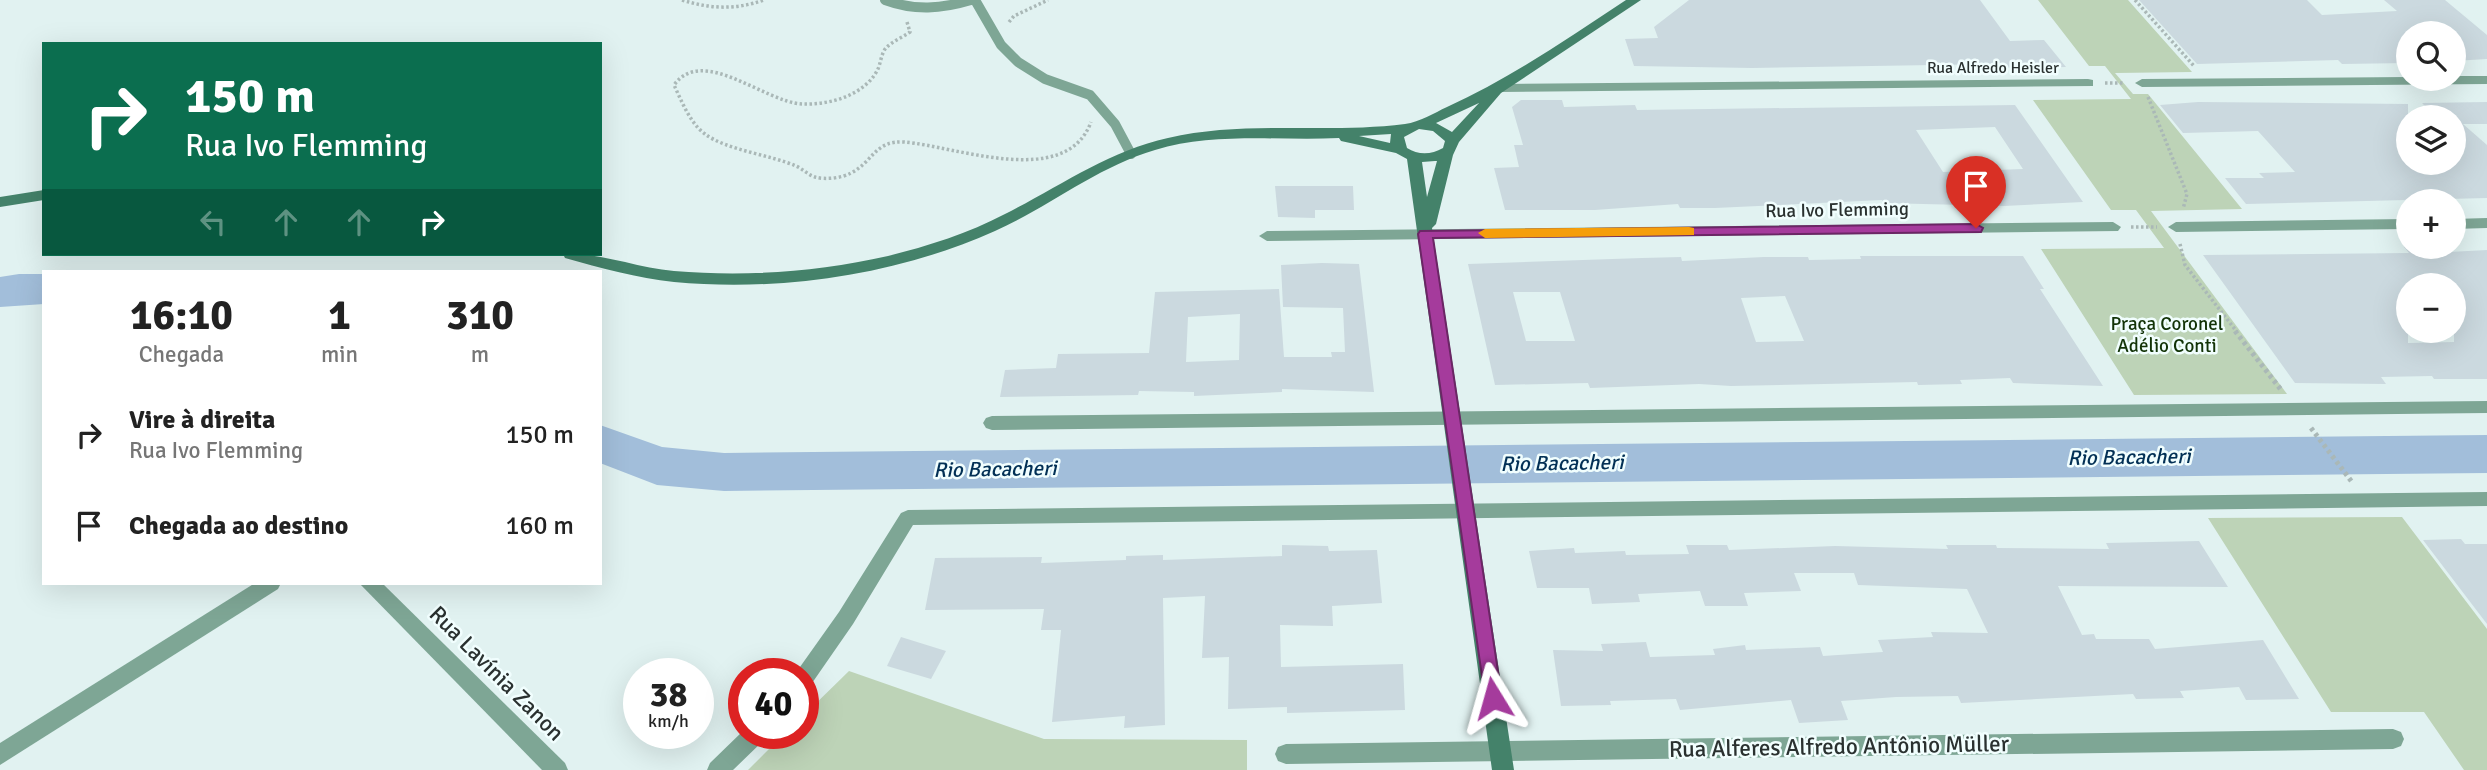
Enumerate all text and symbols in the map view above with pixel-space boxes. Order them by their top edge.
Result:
map controls [2396,21,2466,343]
button: search [2396,21,2466,91]
street label: Rua Alfredo Heisler [1927,58,2059,78]
text: 150 m [185,66,315,126]
icon: right [70,70,161,161]
button: layers [2396,105,2466,175]
text: Rua Ivo Flemming [185,126,427,165]
pin [1946,156,2006,228]
icon: arrive [1957,167,1995,205]
button: + [2396,189,2466,259]
street label: Rua Ivo Flemming [1765,197,1909,223]
icon: left [194,203,232,241]
icon: ahead [267,203,305,241]
icon: ahead [340,203,378,241]
icon: right [413,203,451,241]
button: − [2396,273,2466,343]
text: 16:10 [130,290,233,341]
text: 1 [328,290,351,341]
text: 310 [446,290,514,341]
park label: Praça Coronel Adélio Conti [2111,312,2223,358]
text: Chegada [139,340,224,369]
text: min [321,340,358,369]
text: m [471,340,489,369]
text: Vire à direita [129,404,275,436]
icon: right [70,416,108,454]
text: 150 m [505,419,574,451]
text: Rua Ivo Flemming [129,436,303,465]
water label: Rio Bacacheri [2067,443,2193,471]
water label: Rio Bacacheri [1500,449,1626,477]
water label: Rio Bacacheri [933,455,1059,483]
icon: arrive [70,507,108,545]
text: Chegada ao destino [129,510,348,542]
text: 160 m [505,510,574,542]
street label: Rua Lavínia Zanon [423,600,570,747]
speed limit sign: 40 [728,658,819,749]
position arrow [1456,661,1530,735]
text: 38 [650,673,687,716]
text: km/h [648,710,689,732]
street label: Rua Alferes Alfredo Antônio Müller [1669,729,2010,764]

